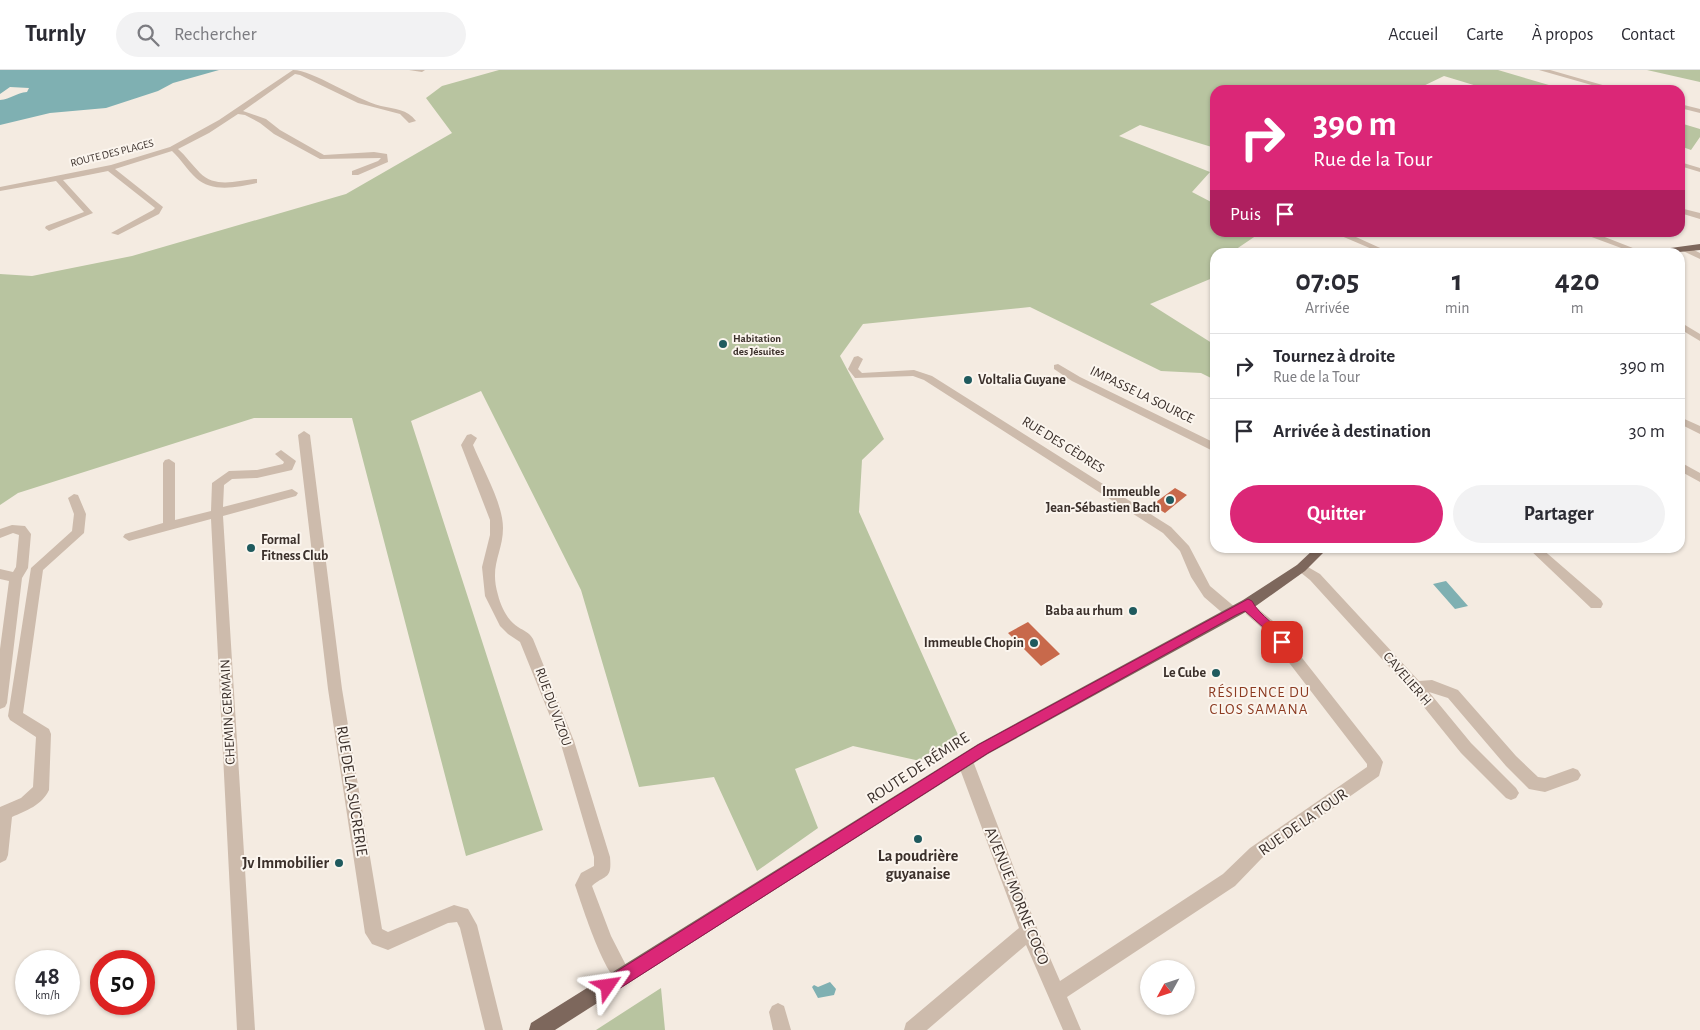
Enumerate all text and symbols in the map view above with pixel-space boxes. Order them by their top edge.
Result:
search box [116,12,466,57]
icon: search [134,21,162,49]
text: Turnly [25,22,86,46]
text: Rechercher [174,25,257,44]
text: Accueil [1388,26,1439,44]
text: Carte [1467,26,1504,44]
text: À propos [1532,26,1593,44]
text: Contact [1621,26,1675,44]
icon: right [1230,105,1295,170]
text: 390 m [1313,107,1397,142]
street label: ROUTE DES PLAGES [69,137,155,169]
text: Rue de la Tour [1313,148,1432,170]
icon: arrive [1271,200,1299,228]
text: Puis [1230,205,1261,224]
text: 07:05 [1295,266,1359,296]
text: 1 [1452,266,1463,296]
text: 420 [1555,266,1600,296]
text: Arrivée [1305,300,1350,316]
text: min [1445,300,1470,316]
text: m [1571,300,1584,316]
place label: Habitation des Jésuites [733,333,784,357]
marker: Habitation des Jésuites [717,338,729,350]
text: Tournez à droite [1273,347,1395,366]
icon: right [1230,352,1258,380]
text: 390 m [1620,357,1665,376]
street label: IMPASSE LA SOURCE [1088,364,1196,426]
text: Rue de la Tour [1273,369,1360,385]
place label: Voltalia Guyane [978,373,1066,387]
marker: Voltalia Guyane [962,374,974,386]
street label: RUE DES CÈDRES [1019,412,1108,476]
icon: arrive [1230,417,1258,445]
text: Arrivée à destination [1273,422,1431,441]
text: 30 m [1629,422,1665,441]
place label: Immeuble Jean-Sébastien Bach [1046,485,1160,515]
button: Quitter [1230,485,1443,543]
button: Partager [1453,485,1665,543]
marker: Immeuble Jean-Sébastien Bach [1164,494,1176,506]
place label: Formal Fitness Club [261,533,328,563]
marker: Formal Fitness Club [245,542,257,554]
place label: Baba au rhum [1045,604,1123,618]
marker: Baba au rhum [1127,605,1139,617]
pin [1261,621,1303,663]
icon: arrive [1268,628,1296,656]
place label: Immeuble Chopin [924,636,1024,650]
marker: Immeuble Chopin [1028,637,1040,649]
street label: CAVELIER H [1380,650,1434,708]
street label: CHEMIN GERMAIN [218,659,238,765]
street label: RUE DU VIZOU [532,666,574,748]
place label: Le Cube [1163,666,1206,680]
marker: Le Cube [1210,667,1222,679]
district label: RÉSIDENCE DU CLOS SAMANA [1208,683,1310,717]
street label: RUE DE LA SUCRERIE [334,725,370,857]
street label: ROUTE DE RÉMIRE [863,727,972,807]
street label: RUE DE LA TOUR [1256,785,1350,859]
street label: AVENUE MORNE COCO [982,825,1052,967]
marker: La poudrière guyanaise [912,833,924,845]
place label: La poudrière guyanaise [878,848,959,883]
place label: Jv Immobilier [242,855,329,871]
marker: Jv Immobilier [333,857,345,869]
speed limit sign: 50 [90,950,155,1015]
position arrow [581,959,633,1011]
north arrow [1140,960,1195,1015]
map controls [1140,960,1195,1015]
text: 48 [35,964,60,989]
text: km/h [35,989,60,1001]

